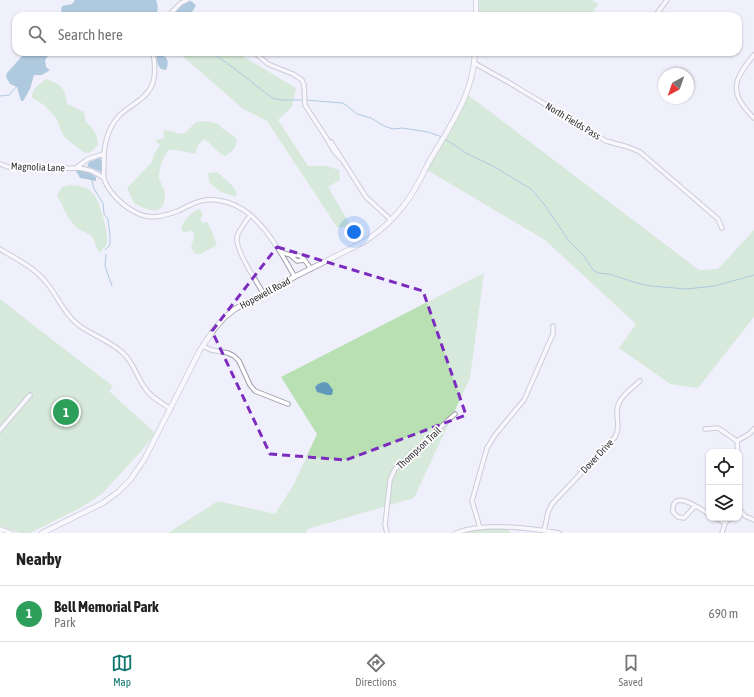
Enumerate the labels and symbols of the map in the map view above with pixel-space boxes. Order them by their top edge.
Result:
north arrow [658,68,694,104]
street label: North Fields Pass [544,100,603,142]
street label: Magnolia Lane [11,161,66,173]
your location [344,222,364,242]
street label: Hopewell Road [238,275,292,311]
pin: 1 [53,397,79,427]
street label: Thompson Trail [395,425,444,471]
street label: Dover Drive [578,436,616,475]

